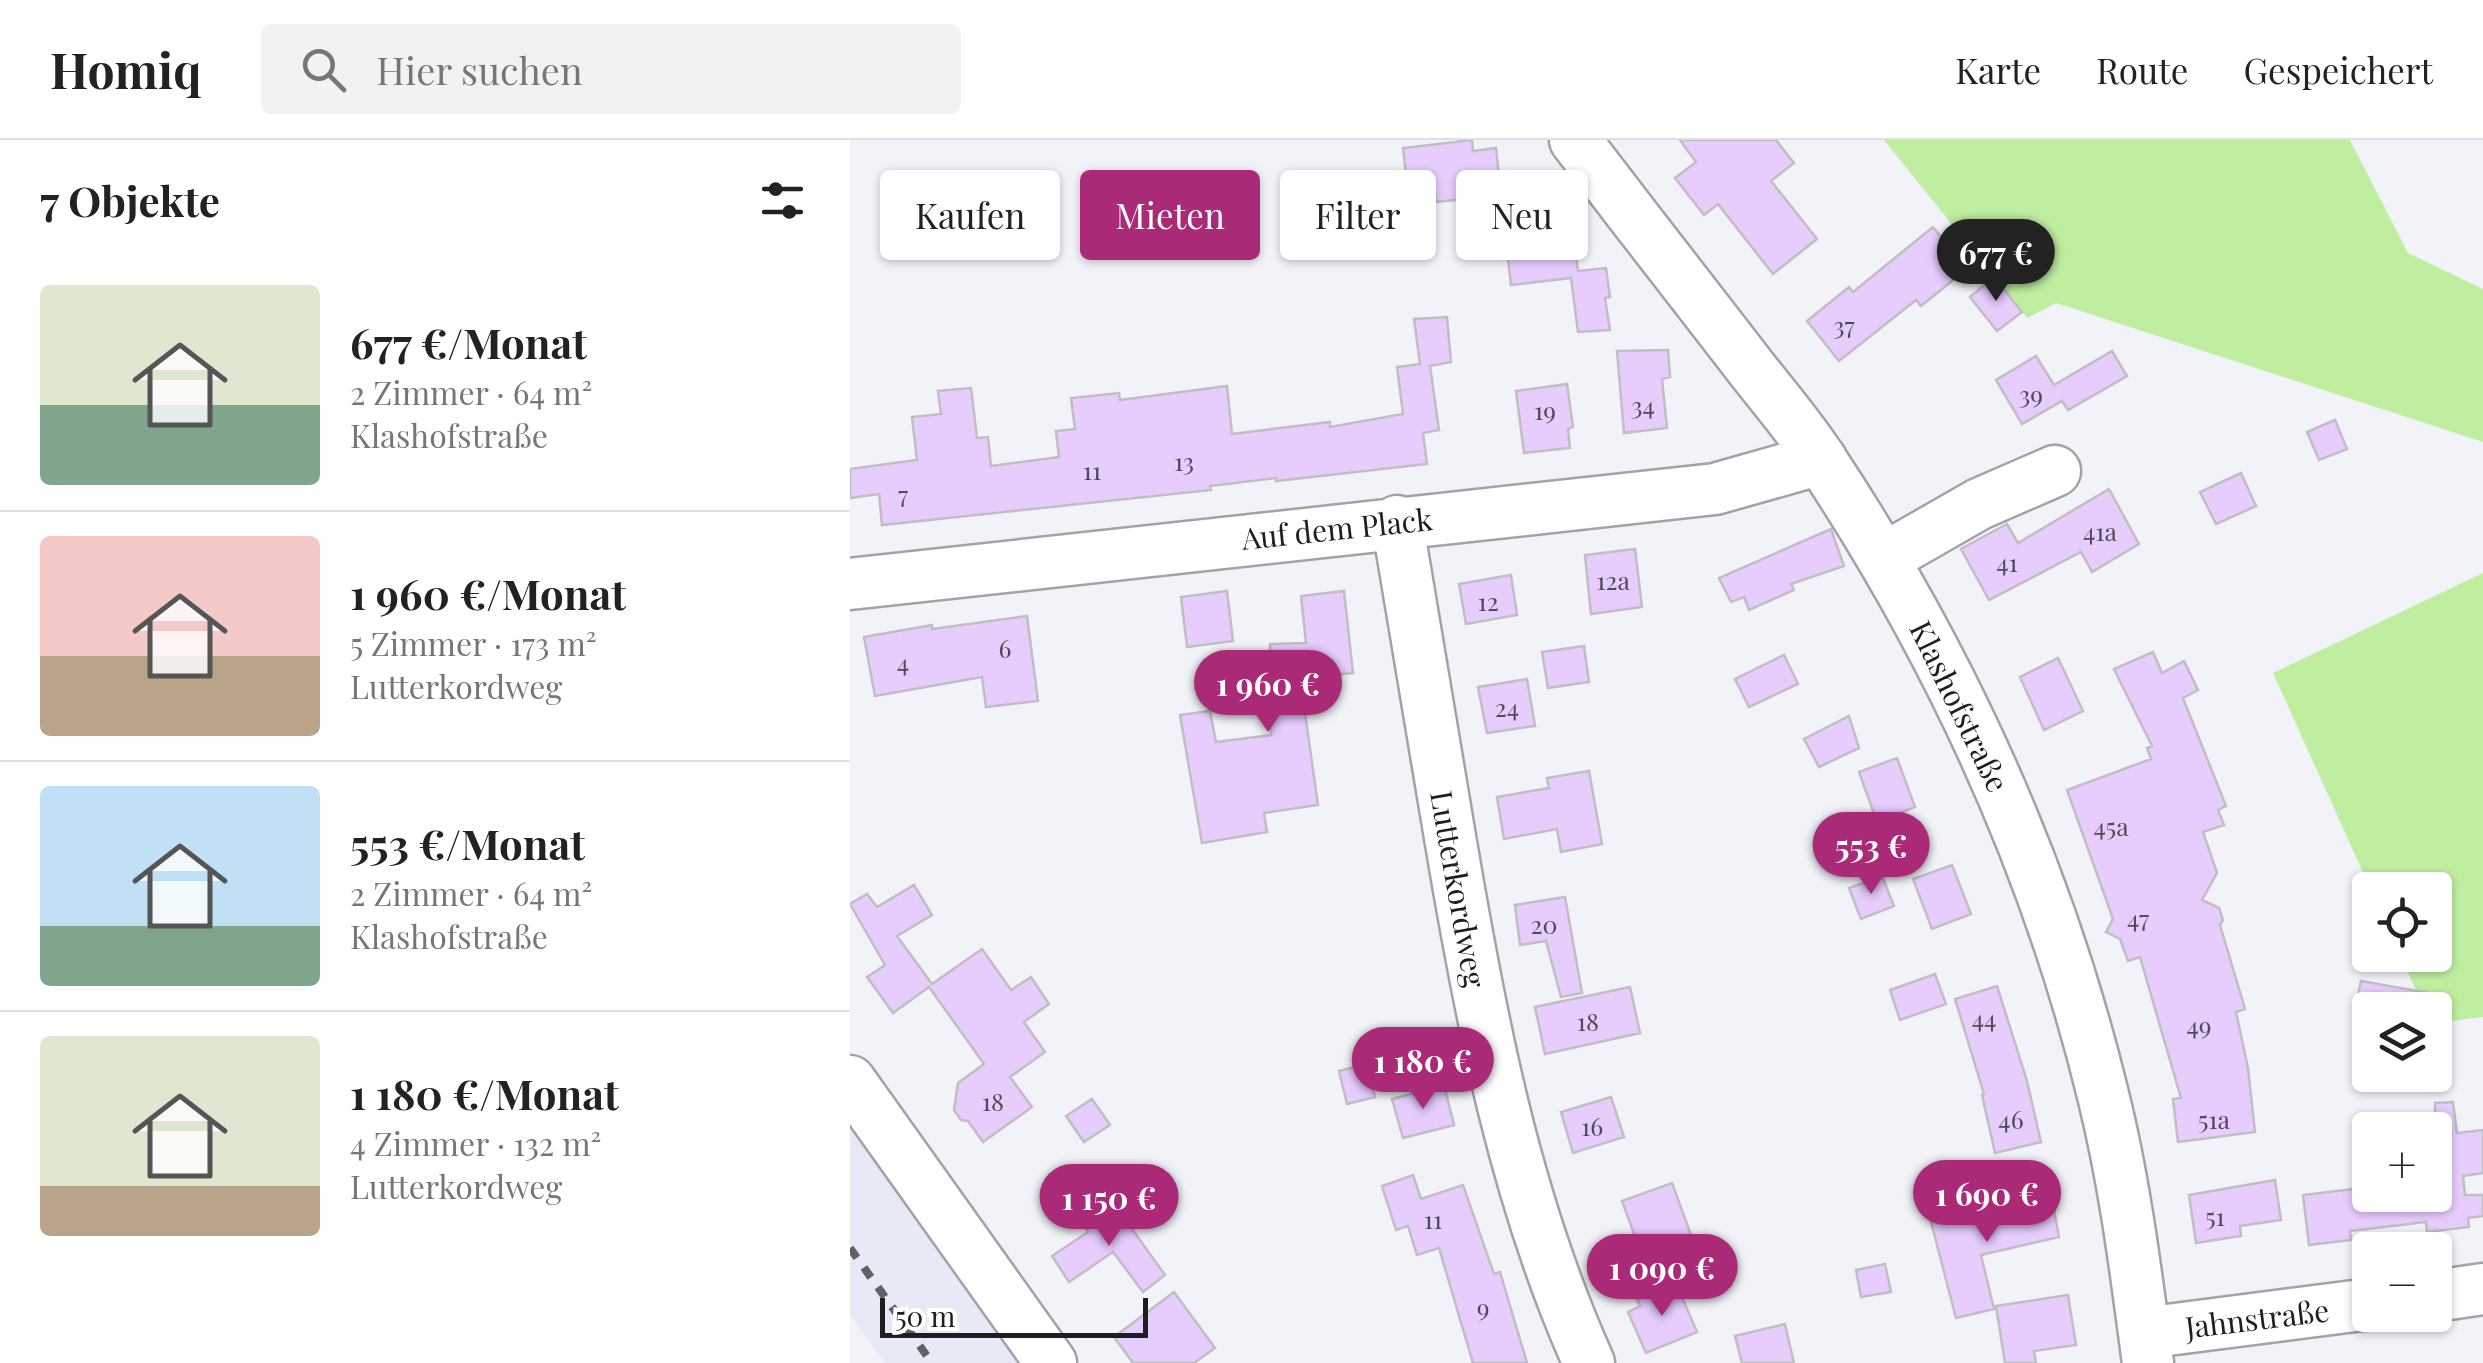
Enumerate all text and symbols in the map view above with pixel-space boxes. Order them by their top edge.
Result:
search box [261,24,961,114]
text: Homiq [50,37,201,101]
icon: search [296,42,351,97]
text: Hier suchen [376,44,583,95]
text: Karte [1955,46,2041,93]
text: Route [2096,46,2188,93]
text: Gespeichert [2243,46,2433,93]
chip: Kaufen [880,170,1060,260]
chip: Mieten [1080,170,1260,260]
chip: Filter [1280,170,1436,260]
chip: Neu [1456,170,1588,260]
text: 7 Objekte [40,172,220,228]
icon: filters [755,173,810,228]
pin: 677 € [1926,219,2066,304]
text: 677 € [1959,230,2033,273]
house number: 37 [1833,308,1855,341]
text: 677 €/Monat [350,314,587,370]
icon: home [120,325,240,445]
text: 2 Zimmer · 64 m² [350,370,592,413]
house number: 39 [2019,377,2043,410]
house number: 34 [1631,388,1655,421]
house number: 19 [1534,393,1556,426]
text: Klashofstraße [350,413,548,456]
house number: 13 [1174,444,1194,477]
house number: 11 [1083,453,1101,486]
house number: 7 [898,477,908,510]
street label: Auf dem Plack [1239,498,1435,558]
house number: 41a [2083,514,2118,547]
house number: 41 [1996,545,2018,578]
house number: 12a [1596,563,1630,596]
text: 1 960 €/Monat [350,565,626,621]
icon: home [120,576,240,696]
house number: 12 [1477,584,1499,617]
street label: Klashofstraße [1901,614,2019,798]
text: 5 Zimmer · 173 m² [350,621,597,664]
house number: 6 [999,631,1011,664]
house number: 4 [897,645,909,678]
pin: 1 960 € [1176,650,1360,735]
text: 1 960 € [1216,661,1320,704]
text: Lutterkordweg [350,664,562,707]
house number: 24 [1495,690,1519,723]
street label: Lutterkordweg [1422,787,1496,991]
house number: 45a [2093,809,2129,842]
pin: 553 € [1801,812,1941,897]
text: 553 €/Monat [350,815,585,871]
text: 553 € [1835,823,1907,866]
icon: home [120,826,240,946]
text: 2 Zimmer · 64 m² [350,871,592,914]
map controls [2352,872,2452,1332]
button: locate [2352,872,2452,972]
house number: 47 [2127,901,2149,934]
house number: 20 [1531,907,1557,940]
text: Klashofstraße [350,914,548,957]
button: layers [2352,992,2452,1092]
house number: 44 [1972,1001,1996,1034]
house number: 18 [1577,1004,1599,1037]
house number: 49 [2186,1008,2212,1041]
pin: 1 180 € [1331,1027,1515,1112]
text: 1 180 € [1374,1038,1472,1081]
text: 1 180 €/Monat [350,1065,619,1121]
icon: home [120,1076,240,1196]
house number: 18 [982,1084,1004,1117]
house number: 46 [1998,1102,2024,1135]
house number: 51a [2198,1102,2231,1135]
house number: 16 [1581,1109,1603,1142]
button: + [2352,1112,2452,1212]
text: 4 Zimmer · 132 m² [350,1121,601,1164]
pin: 1 690 € [1895,1160,2079,1245]
text: Lutterkordweg [350,1164,562,1207]
pin: 1 150 € [1017,1164,1201,1249]
text: 1 690 € [1935,1171,2039,1214]
text: 1 150 € [1062,1175,1156,1218]
house number: 51 [2205,1199,2225,1232]
house number: 11 [1424,1202,1442,1235]
button: − [2352,1232,2452,1332]
pin: 1 090 € [1570,1234,1754,1319]
text: 1 090 € [1609,1245,1715,1288]
street label: Jahnstraße [2182,1289,2331,1347]
house number: 9 [1477,1290,1489,1323]
scale bar [880,1293,1148,1338]
text: 50 m [895,1297,955,1334]

